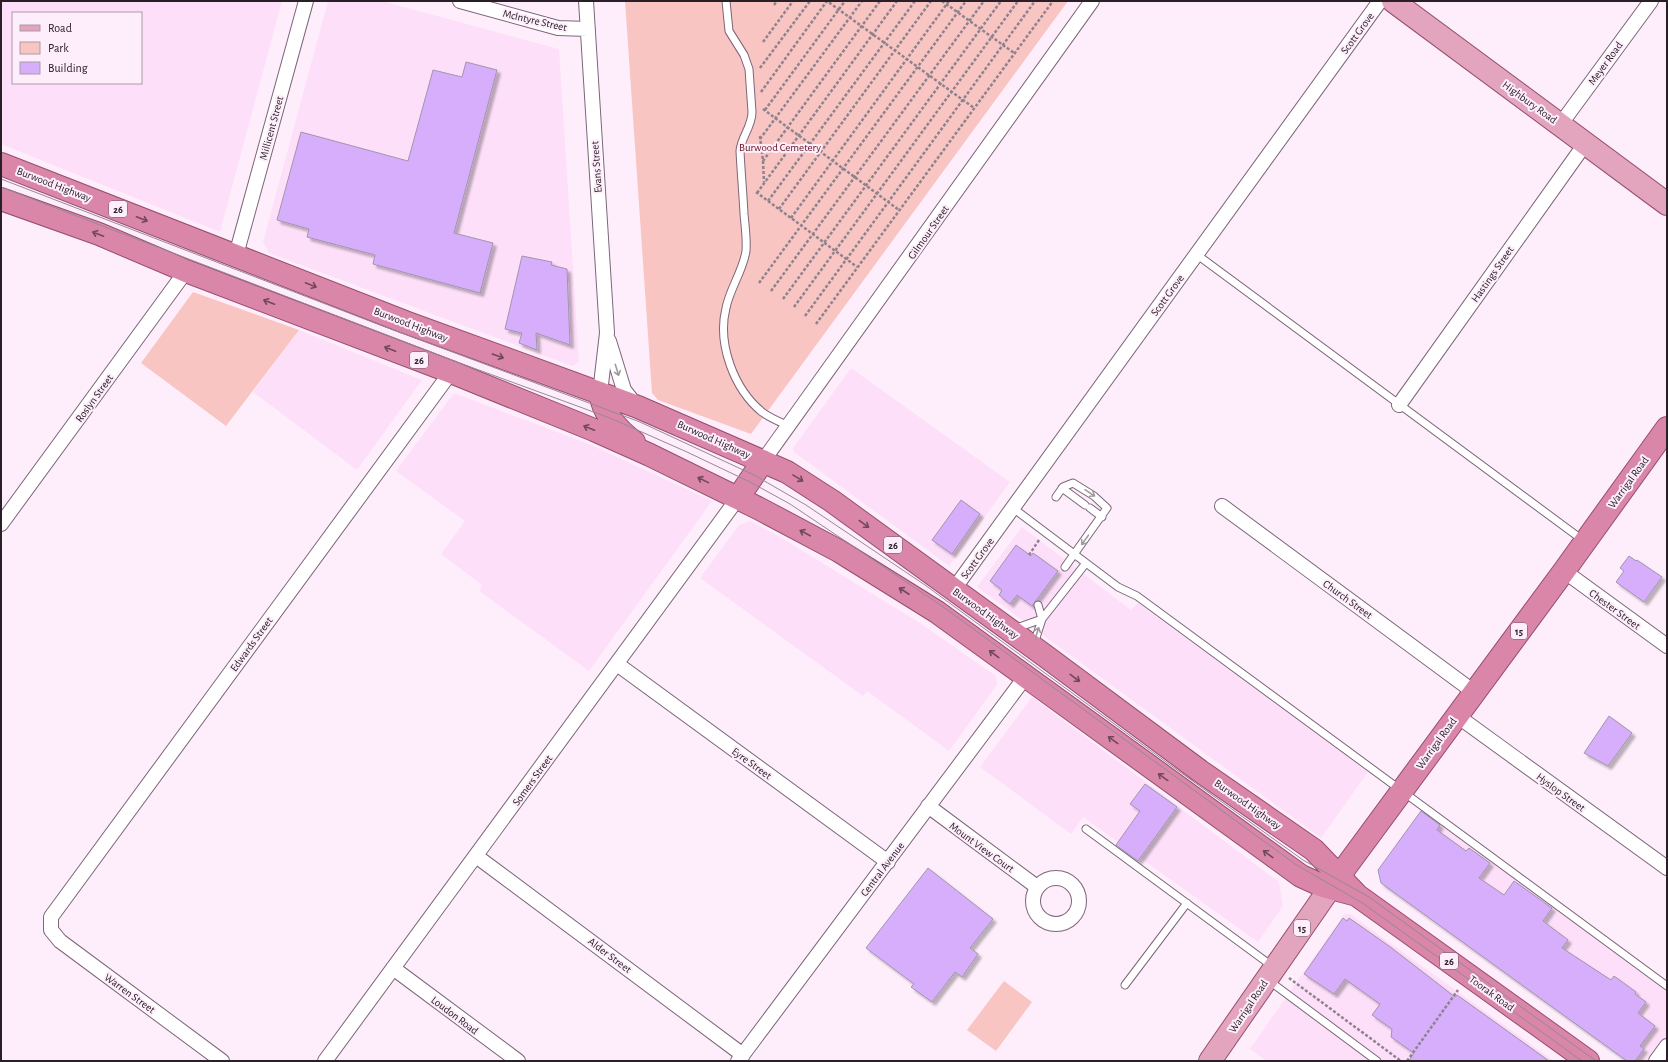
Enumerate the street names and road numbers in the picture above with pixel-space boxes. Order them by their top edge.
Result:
street label: McIntyre Street [502,8,568,33]
street label: Scott Grove [1339,11,1376,56]
street label: Meyer Road [1586,39,1625,87]
street label: Highbury Road [1500,79,1559,126]
street label: Millicent Street [258,95,285,161]
street label: Evans Street [589,140,604,193]
street label: Burwood Highway [15,165,93,204]
road number: 26 [109,201,127,217]
street label: Gilmour Street [906,203,951,261]
street label: Hastings Street [1469,244,1516,304]
street label: Scott Grove [1149,273,1186,318]
street label: Burwood Highway [372,305,450,344]
road number: 26 [410,352,428,368]
street label: Roslyn Street [74,372,116,424]
street label: Burwood Highway [676,418,752,461]
street label: Warrigal Road [1606,454,1651,510]
street label: Scott Grove [959,536,996,581]
road number: 26 [884,537,902,553]
street label: Church Street [1321,578,1375,621]
street label: Burwood Highway [951,586,1021,641]
street label: Chester Street [1587,587,1643,632]
street label: Edwards Street [228,615,275,673]
road number: 15 [1511,623,1527,639]
street label: Warrigal Road [1414,715,1459,771]
street label: Eyre Street [730,745,774,782]
street label: Somers Street [510,753,555,808]
street label: Hyslop Street [1534,771,1588,814]
street label: Burwood Highway [1212,777,1283,832]
street label: Mount View Court [947,820,1016,875]
street label: Central Avenue [858,840,906,899]
road number: 15 [1294,920,1310,936]
street label: Alder Street [586,936,634,975]
road number: 26 [1440,953,1458,969]
street label: Warren Street [102,971,158,1016]
street label: Toorak Road [1467,973,1516,1013]
street label: Warrigal Road [1227,978,1270,1035]
street label: Loudon Road [429,994,481,1037]

